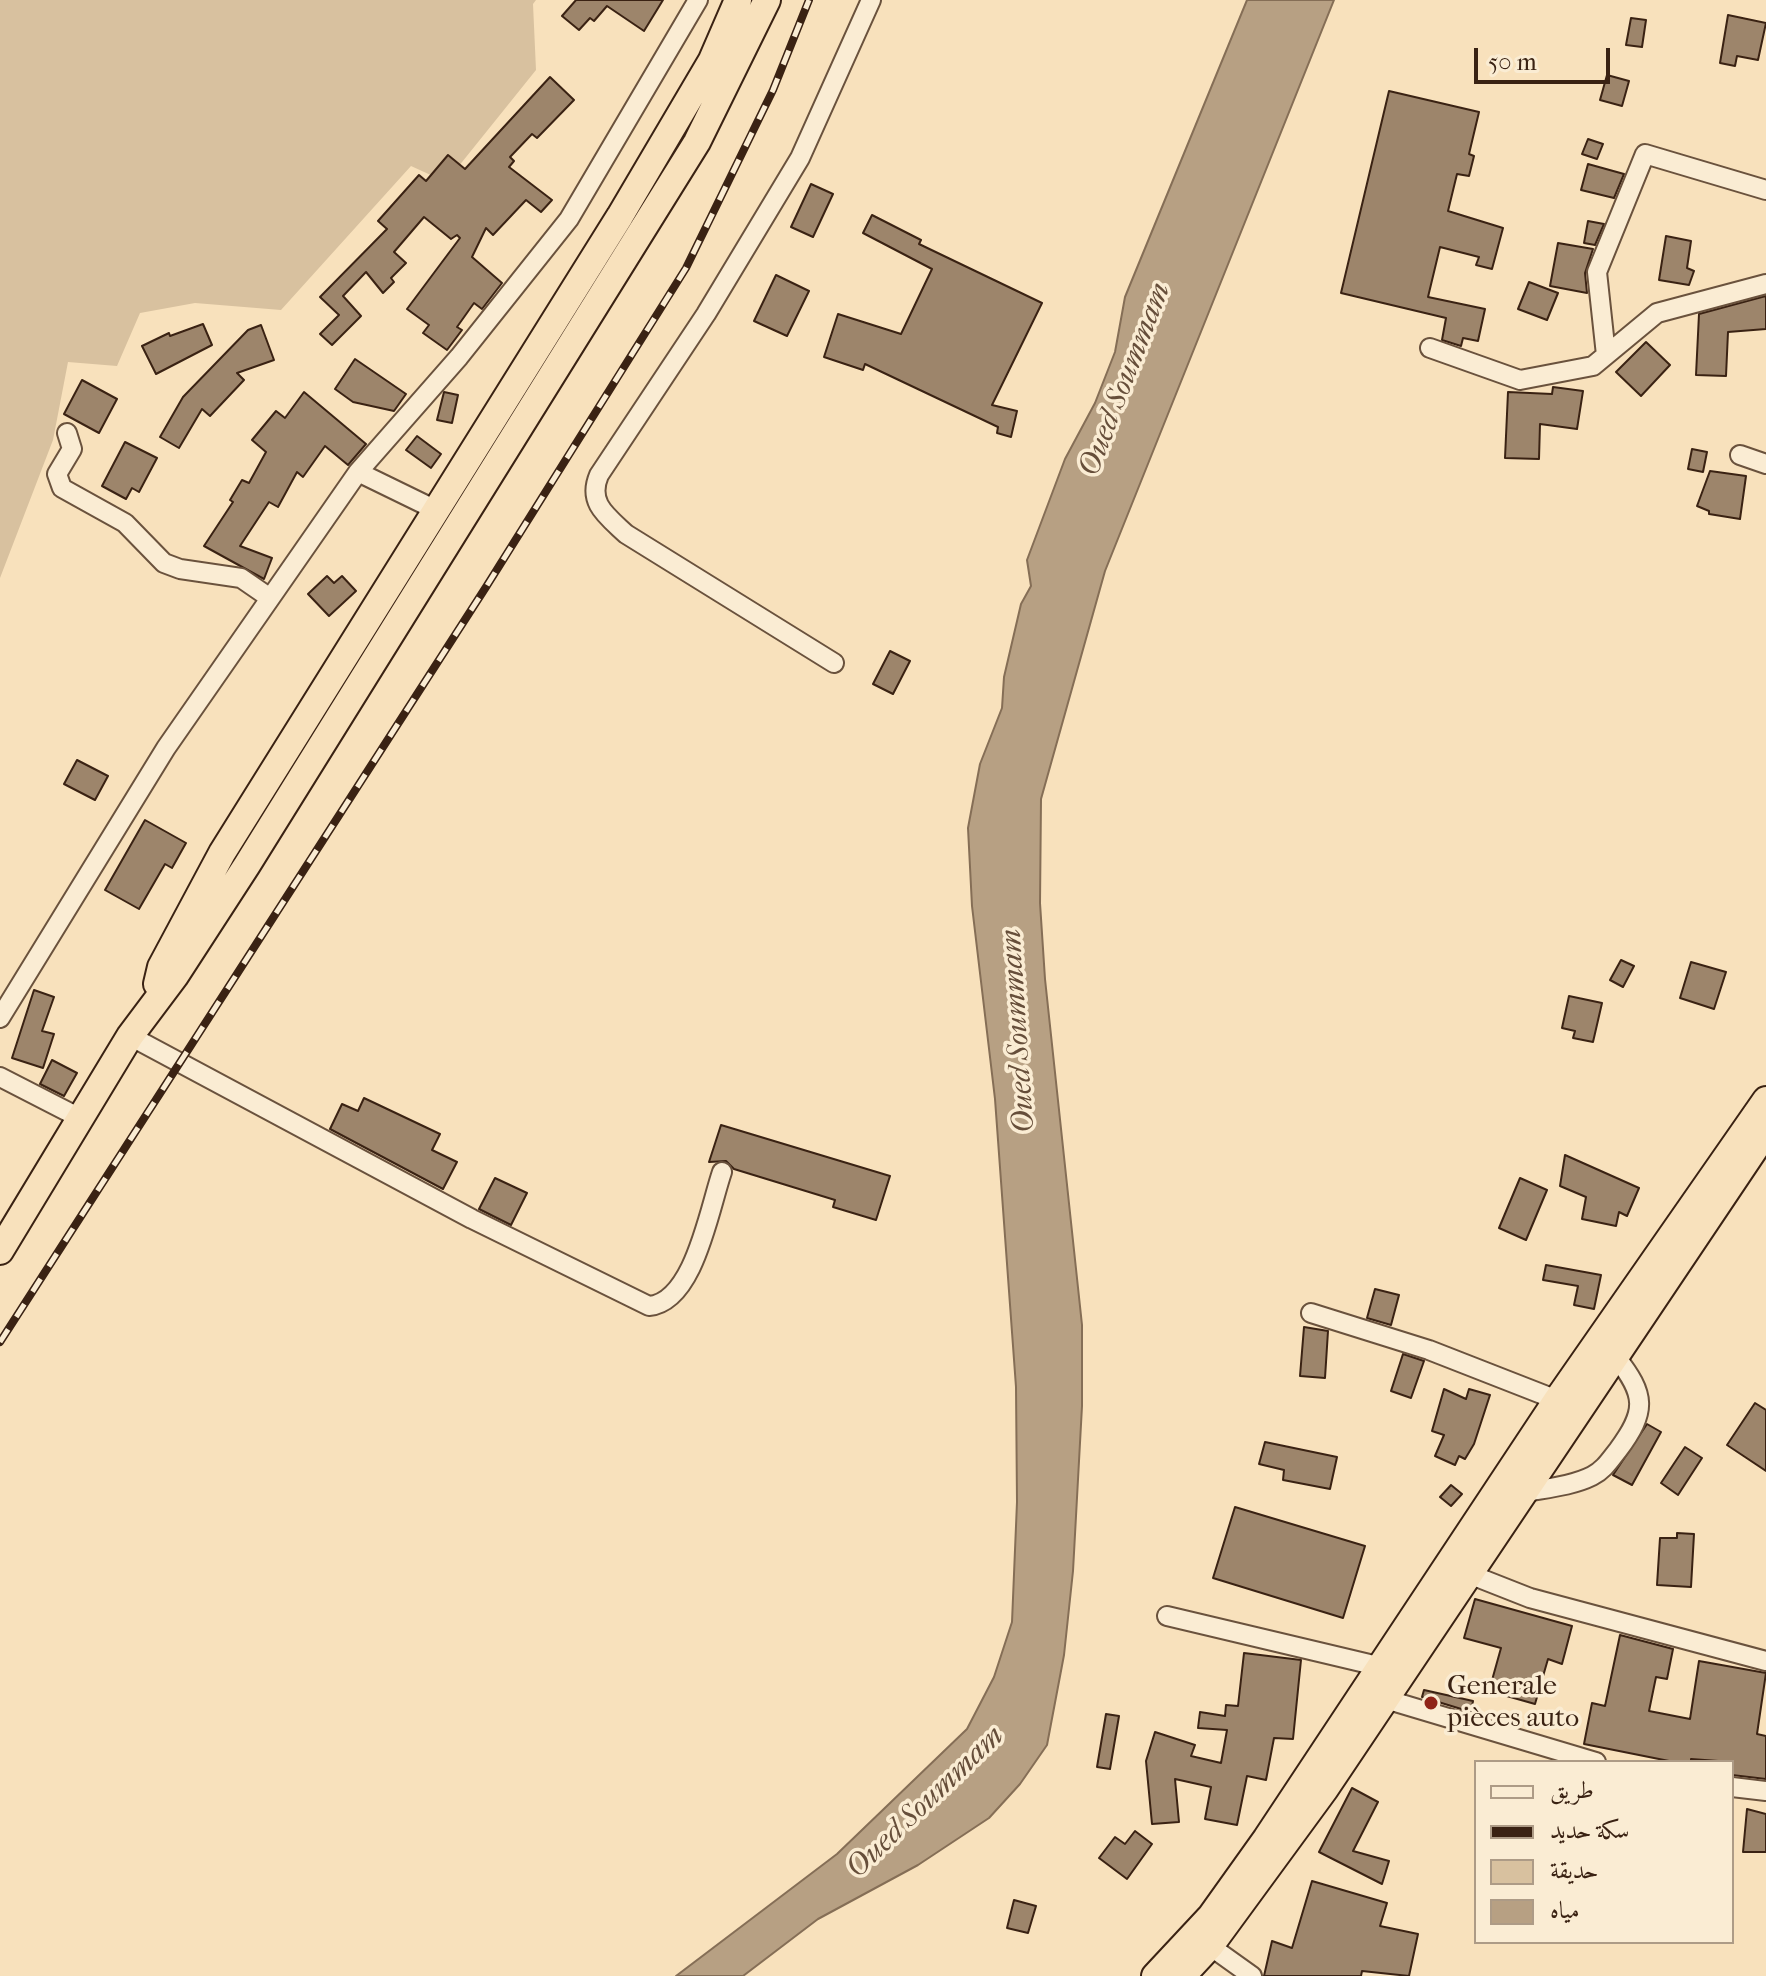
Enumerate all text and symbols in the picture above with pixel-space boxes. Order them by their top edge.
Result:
scale bar [1478,32,1614,82]
text: 50 m [1488,48,1537,76]
water label: Oued Soummam [1073,278,1179,482]
water label: Oued Soummam [994,928,1044,1134]
place label: Generale pièces auto [1447,1670,1579,1736]
marker: Generale pièces auto [1422,1694,1440,1712]
water label: Oued Soummam [840,1719,1012,1887]
legend [1474,1760,1734,1944]
text: طريق [1550,1776,1594,1804]
text: سكة حديد [1550,1816,1629,1844]
text: حديقة [1550,1856,1599,1884]
text: مياه [1550,1896,1580,1924]

